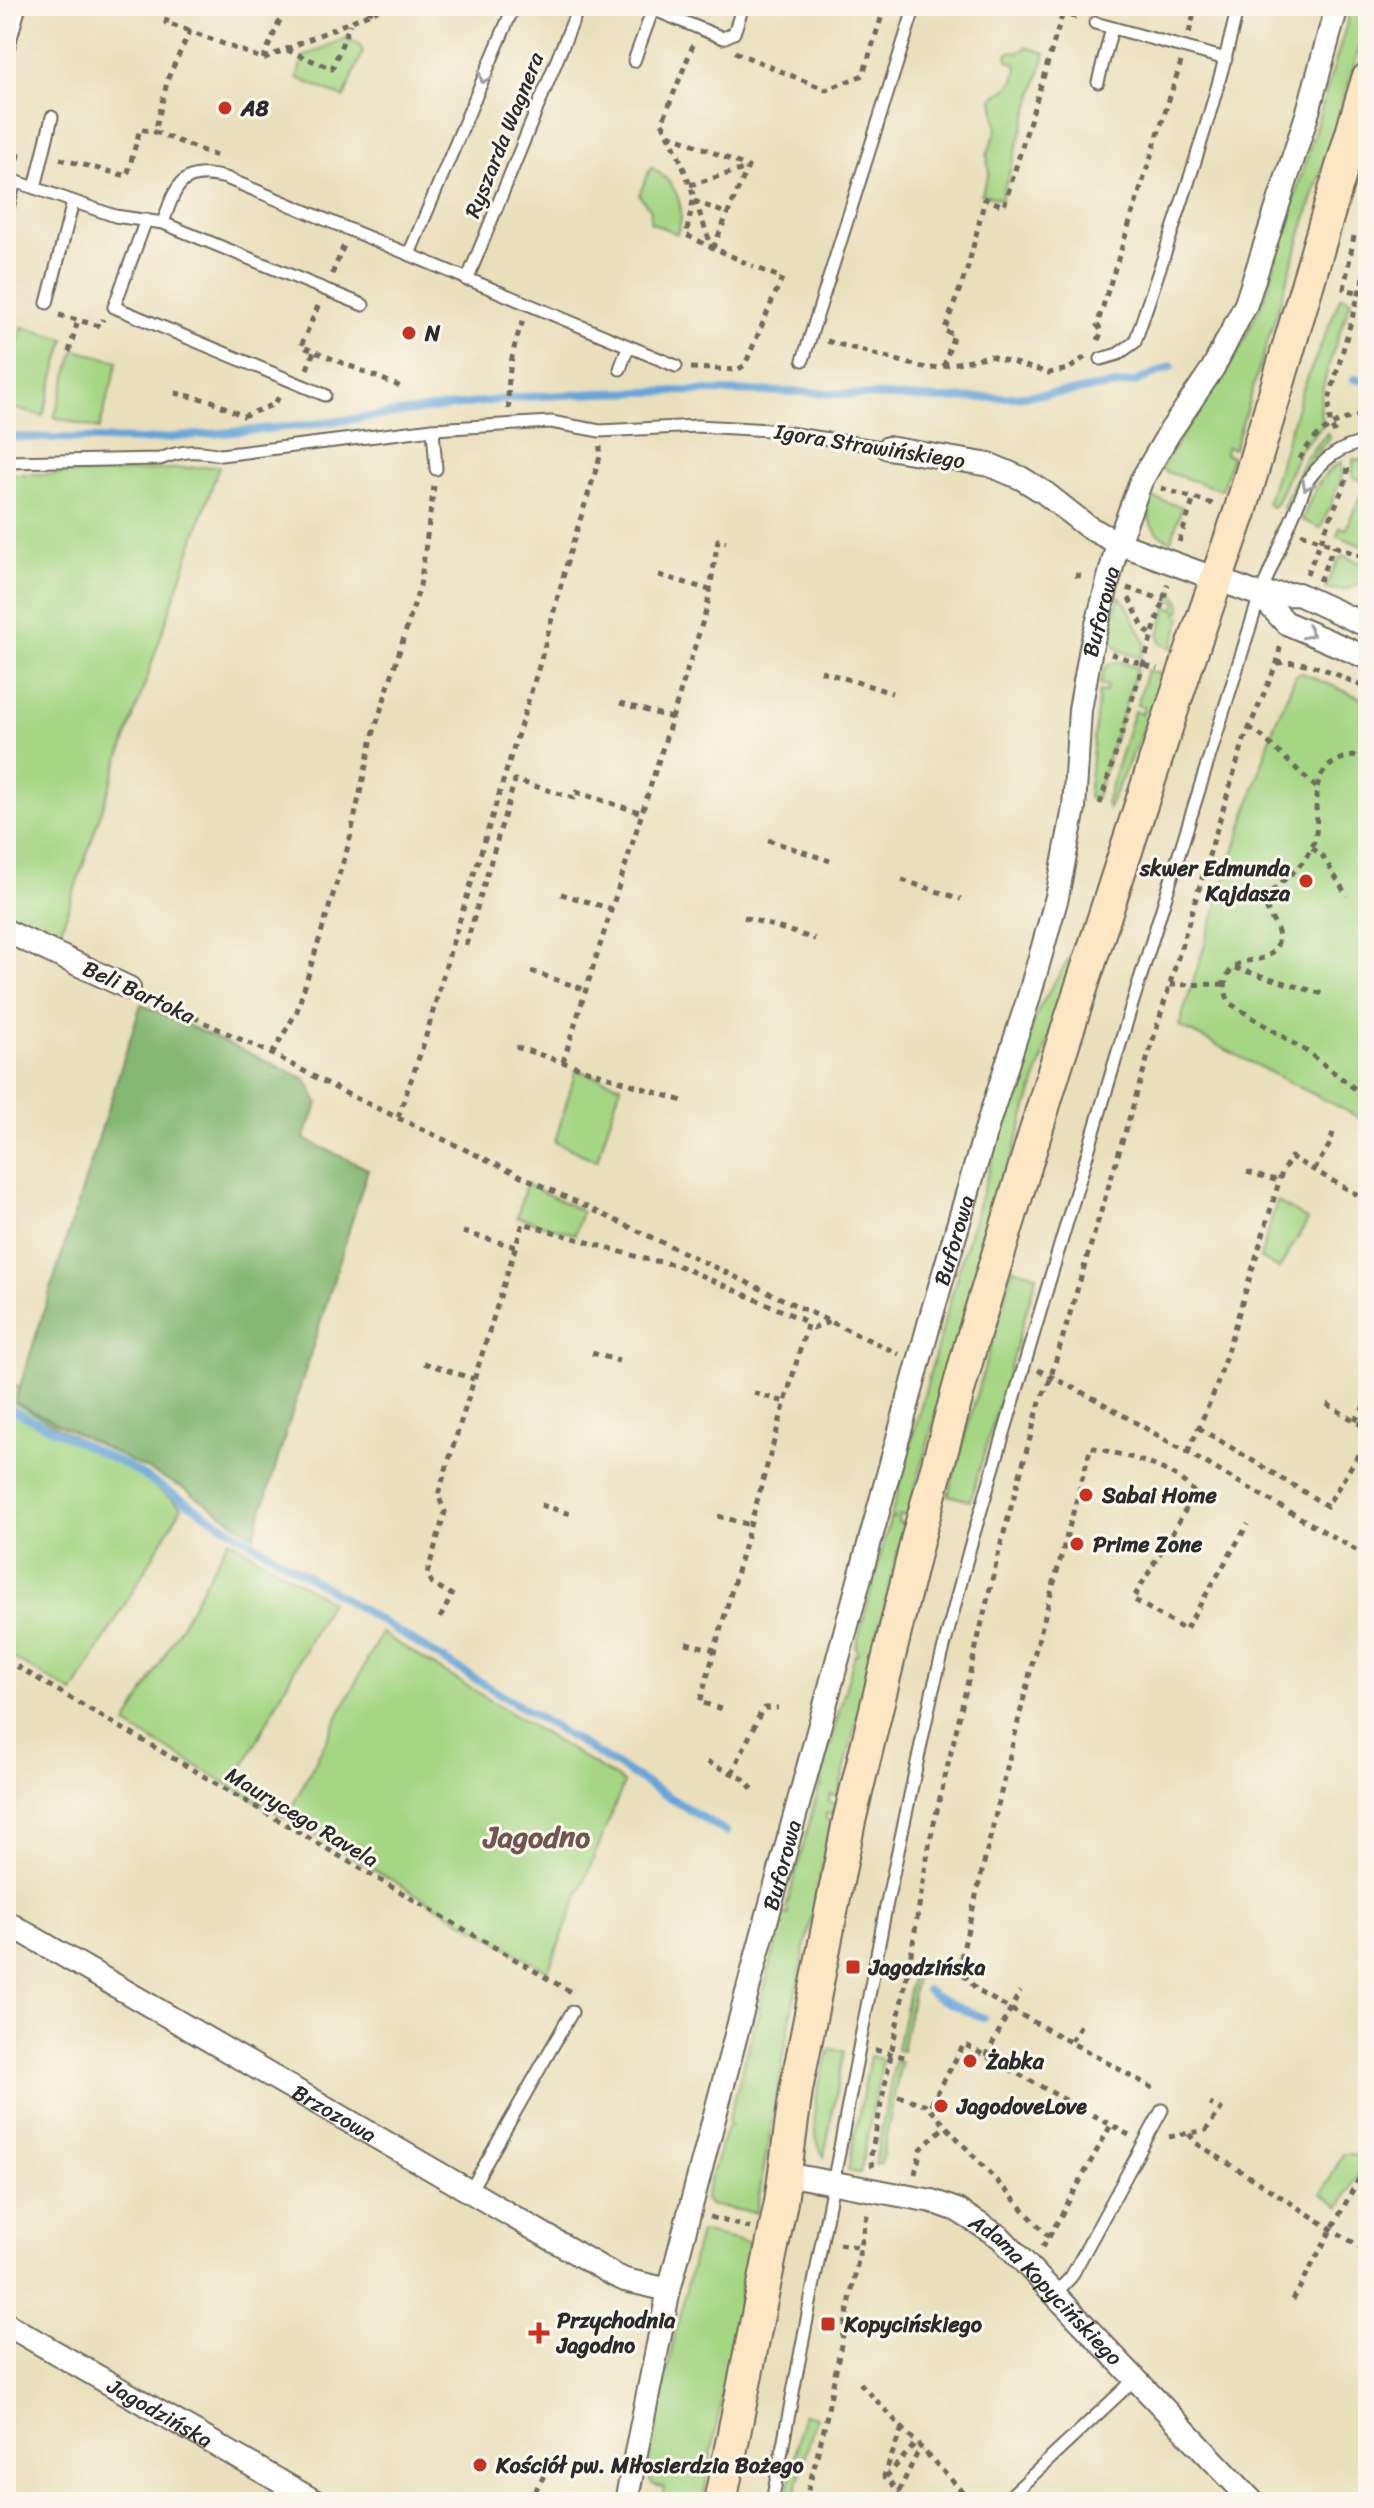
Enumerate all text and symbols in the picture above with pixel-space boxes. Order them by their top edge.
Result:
street label: Ryszarda Wagnera [453,45,555,224]
one-way arrow [477,70,493,84]
place label: A8 [240,89,269,128]
marker: A8 [216,99,234,117]
place label: N [424,314,441,353]
marker: N [400,324,418,342]
street label: Igora Strawińskiego [771,412,968,480]
one-way arrow [1301,477,1317,492]
street label: Buforowa [1070,562,1131,660]
one-way arrow [1301,624,1315,640]
place label: skwer Edmunda Kajdasza [1139,849,1291,913]
marker: skwer Edmunda Kajdasza [1297,872,1315,890]
street label: Beli Bartoka [76,949,203,1035]
street label: Buforowa [922,1190,985,1290]
place label: Sabai Home [1101,1476,1217,1515]
marker: Sabai Home [1077,1486,1095,1504]
place label: Prime Zone [1093,1525,1203,1564]
marker: Prime Zone [1068,1535,1086,1553]
street label: Maurycego Ravela [218,1756,386,1878]
district label: Jagodno [482,1810,590,1864]
street label: Buforowa [750,1815,813,1915]
place label: Jagodzińska [867,1948,985,1987]
marker: Jagodzińska [844,1958,862,1976]
place label: Żabka [985,2042,1045,2081]
marker: Żabka [961,2052,979,2070]
street label: Brzozowa [285,2073,384,2153]
place label: JagodoveLove [955,2087,1087,2126]
marker: JagodoveLove [932,2097,950,2115]
street label: Adama Kopycińskiego [960,2202,1133,2375]
place label: Przychodnia Jagodno [555,2301,676,2365]
place label: Kopycińskiego [843,2305,983,2344]
marker: Kopycińskiego [819,2315,837,2333]
marker: Przychodnia Jagodno [528,2322,550,2344]
street label: Jagodzińska [99,2366,221,2459]
place label: Kościół pw. Miłosierdzia Bożego [495,2446,804,2485]
marker: Kościół pw. Miłosierdzia Bożego [471,2456,489,2474]

